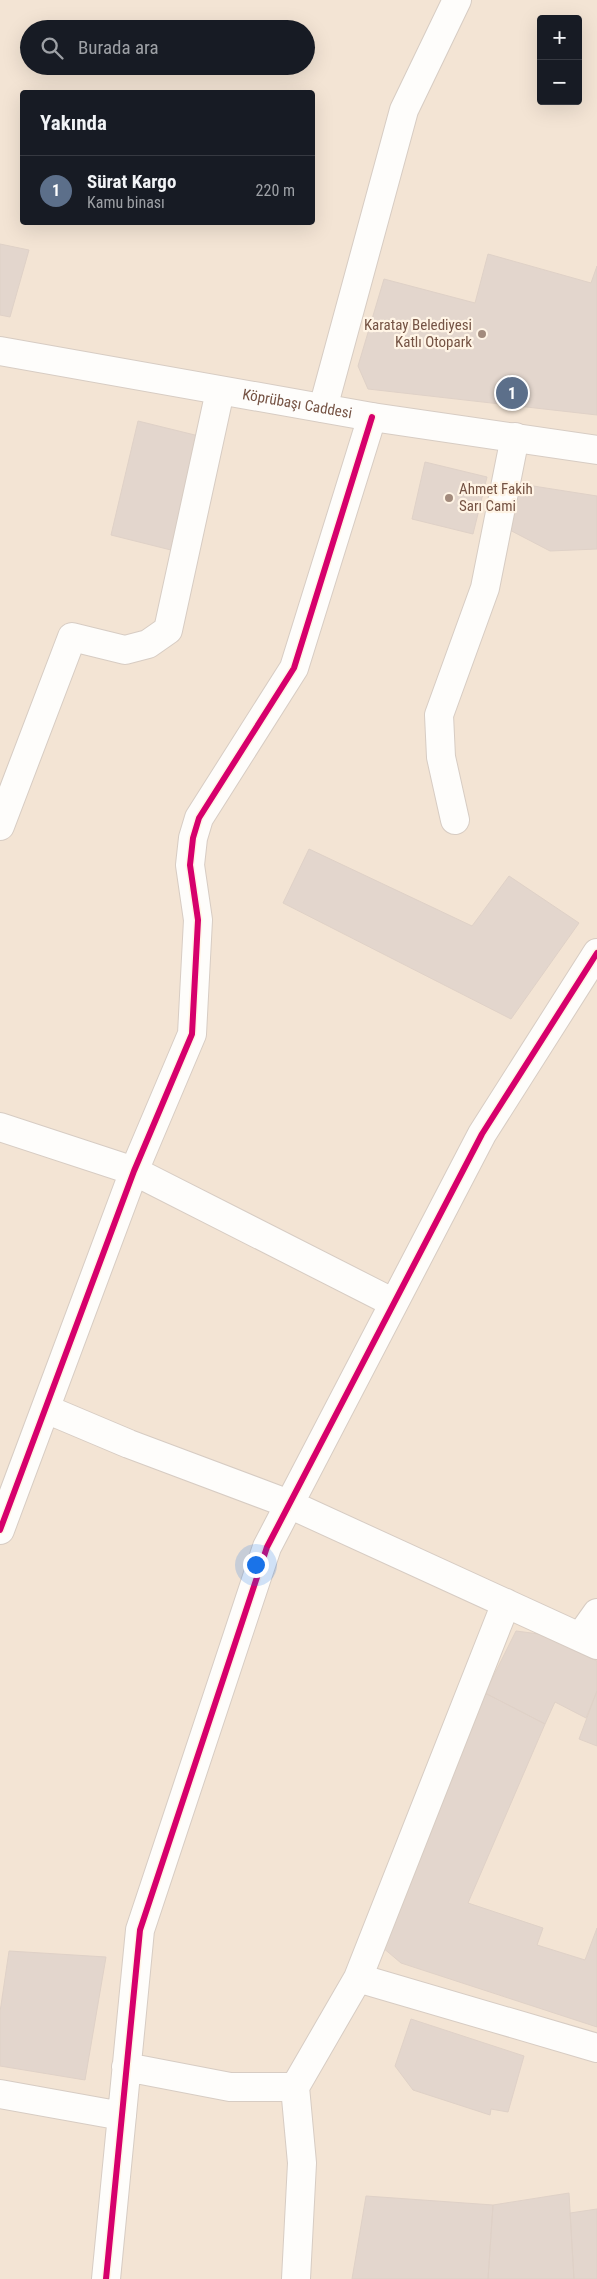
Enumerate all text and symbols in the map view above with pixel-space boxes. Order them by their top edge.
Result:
map controls [537,15,582,105]
button: + [537,15,582,60]
search box [20,20,315,75]
icon: search [38,34,66,62]
text: Burada ara [78,36,159,59]
button: − [537,60,582,105]
text: Yakında [40,111,107,135]
text: Sürat Kargo [87,170,176,193]
text: 1 [52,181,60,200]
text: 220 m [256,181,295,200]
text: Kamu binası [87,193,165,212]
place label: Karatay Belediyesi Katlı Otopark [364,316,472,351]
marker: Karatay Belediyesi Katlı Otopark [476,328,488,340]
pin: 1 [496,374,528,412]
street label: Köprübaşı Caddesi [241,385,354,422]
place label: Ahmet Fakih Sarı Cami [459,480,533,515]
marker: Ahmet Fakih Sarı Cami [443,492,455,504]
your location [243,1552,269,1578]

